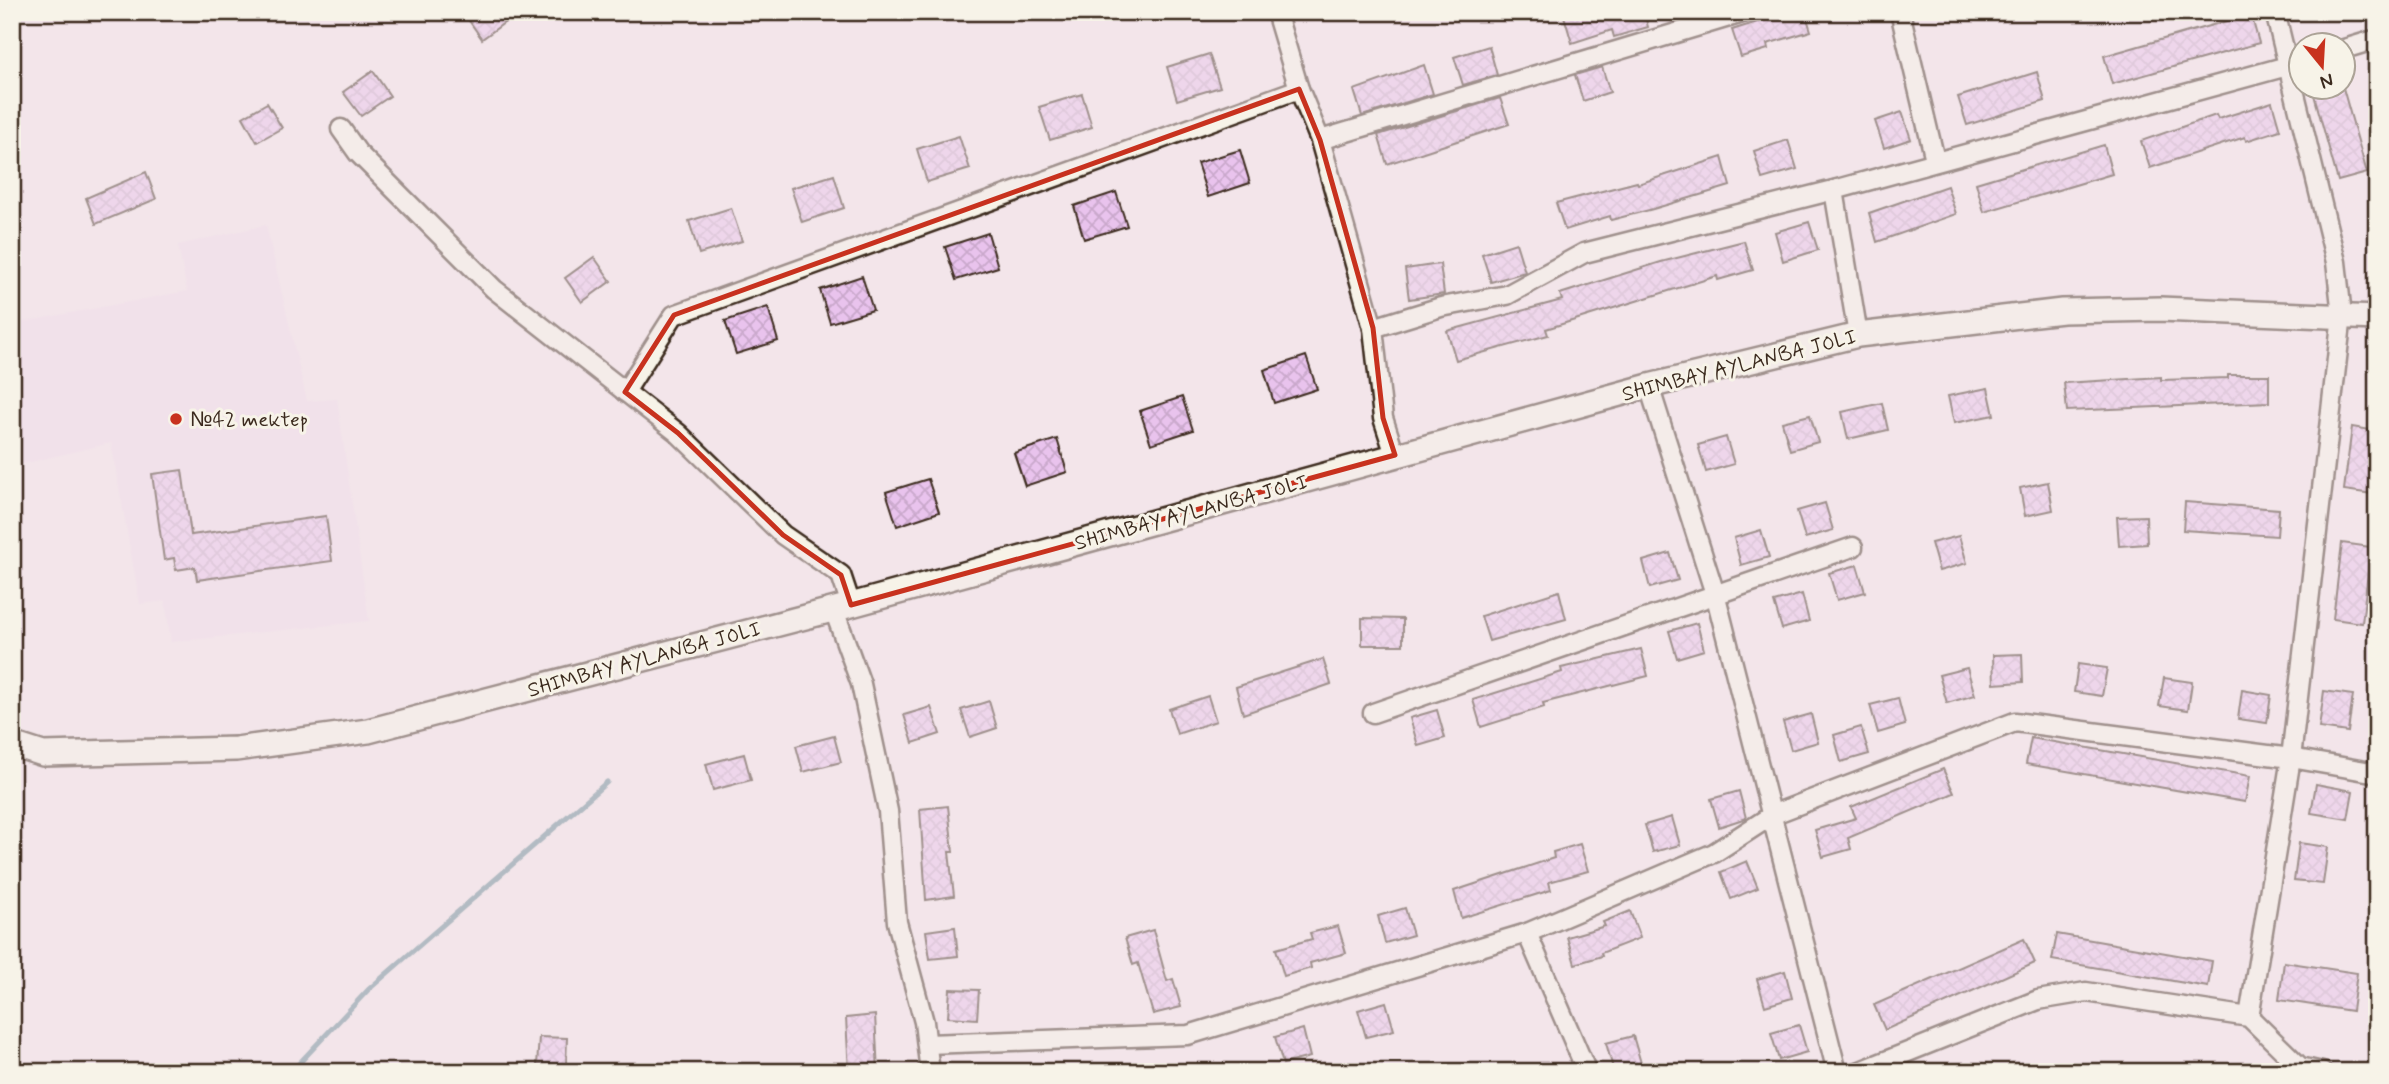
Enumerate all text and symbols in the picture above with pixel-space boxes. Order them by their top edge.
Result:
north arrow [2288,32,2358,102]
text: N [2317,67,2337,95]
street label: SHIMBAY AYLANBA JOLI [1619,323,1859,409]
place label: №42 mektep [190,406,308,434]
marker: №42 mektep [168,411,184,427]
street label: SHIMBAY AYLANBA JOLI [1071,468,1311,558]
street label: SHIMBAY AYLANBA JOLI [524,615,764,705]

